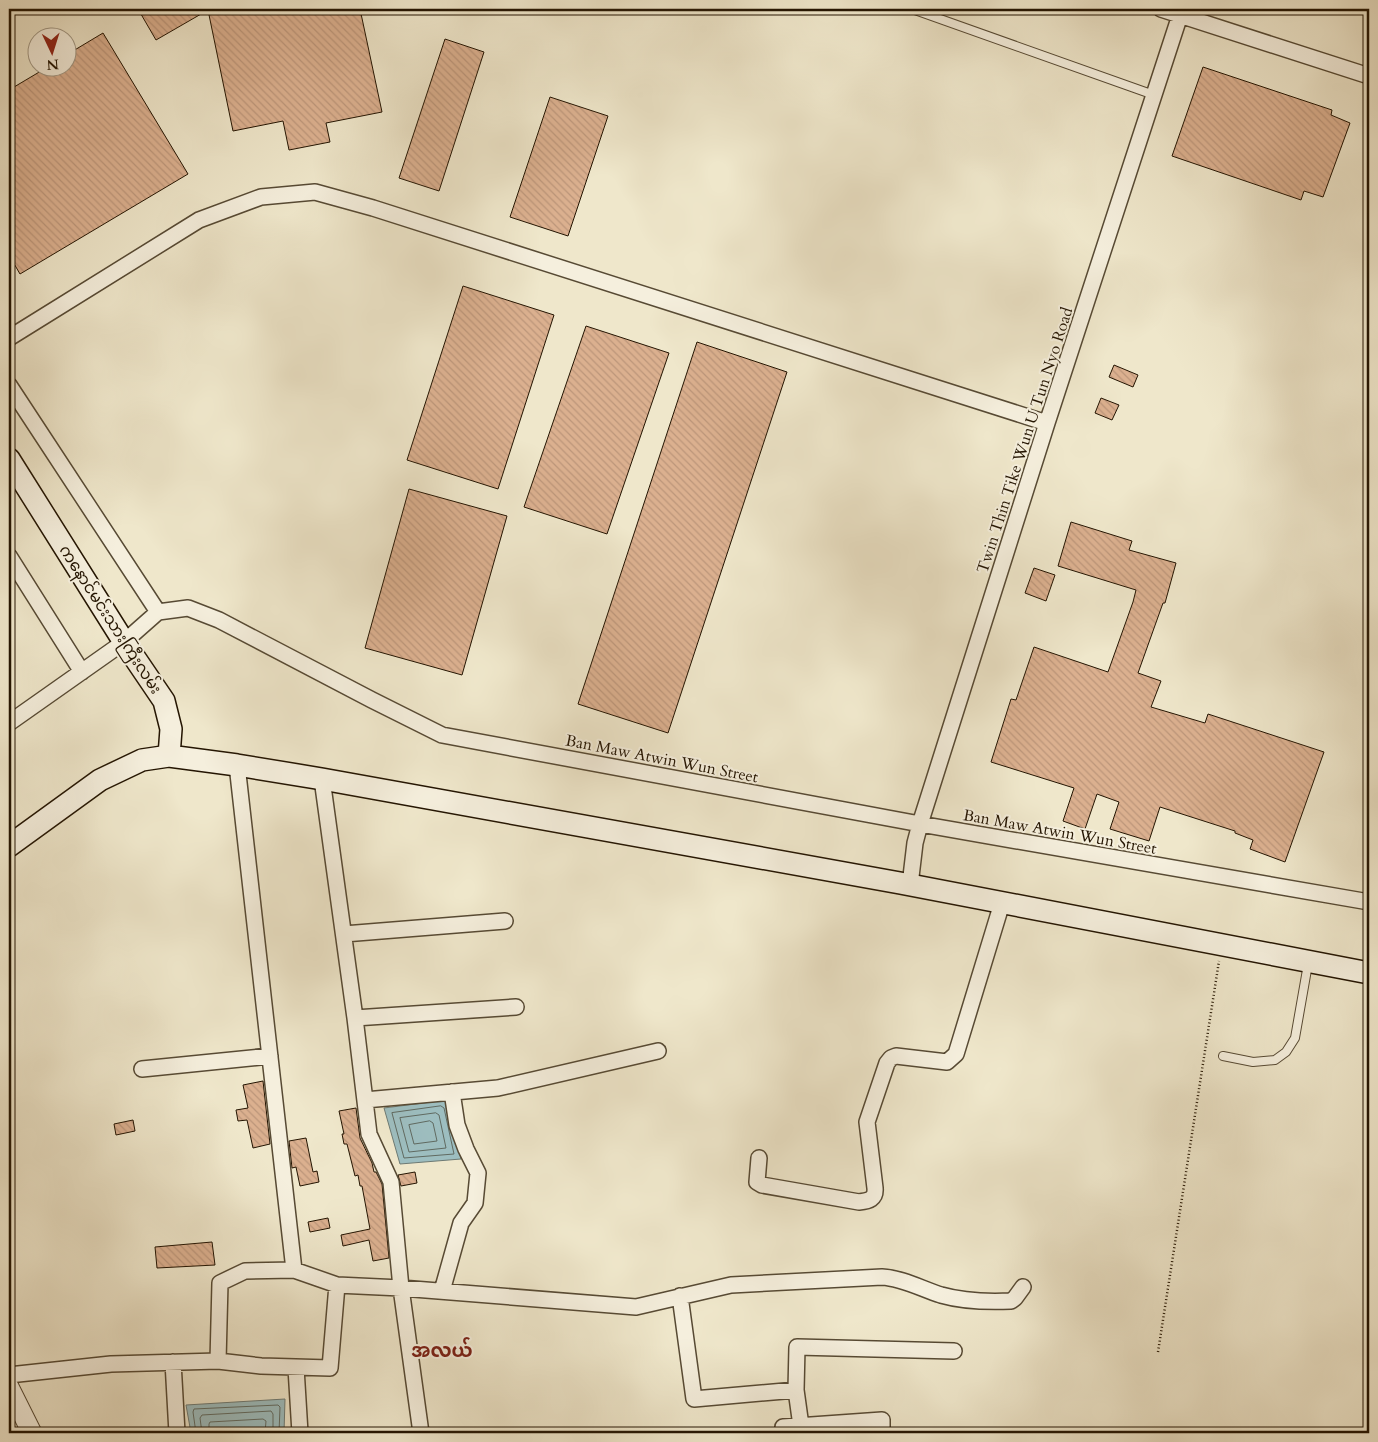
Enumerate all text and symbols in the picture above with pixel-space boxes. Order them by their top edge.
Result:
north arrow [28,28,78,78]
text: N [46,55,60,74]
street label: Twin Thin Tike Wun U Tun Nyo Road [971,304,1079,576]
street label: ကနောင်မင်းသားကြီးလမ်း [52,540,168,700]
street label: Ban Maw Atwin Wun Street [564,730,760,788]
street label: Ban Maw Atwin Wun Street [962,804,1158,860]
district label: အလယ် [411,1337,473,1364]

